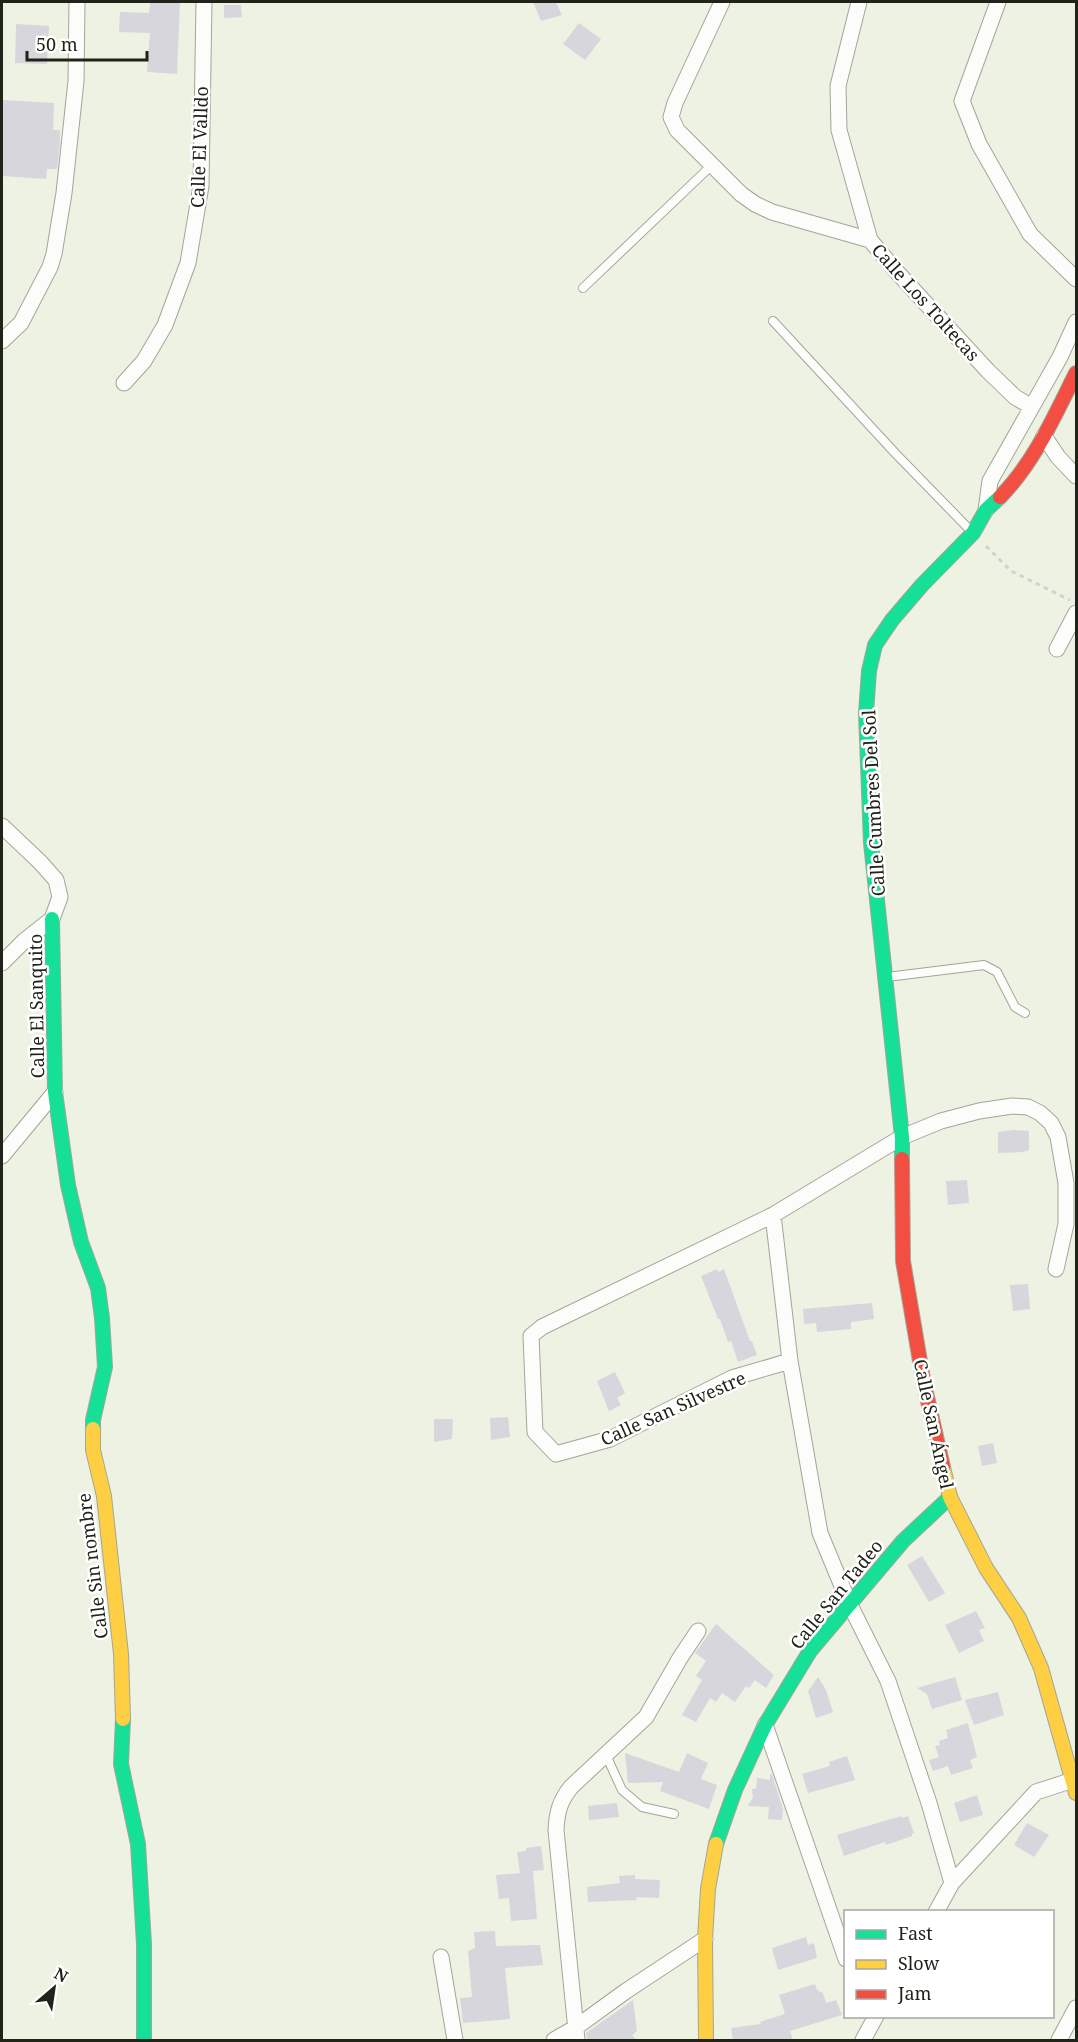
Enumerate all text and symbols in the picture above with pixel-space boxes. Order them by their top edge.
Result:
scale bar [27,24,147,62]
text: 50 m [36,32,78,56]
street label: Calle El Valldo [185,86,213,208]
street label: Calle Los Toltecas [867,238,985,366]
street label: Calle Cumbres Del Sol [856,709,890,897]
street label: Calle El Sanquito [23,933,49,1079]
street label: Calle San Ángel [909,1357,960,1491]
street label: Calle San Silvestre [597,1365,749,1451]
street label: Calle Sin nombre [71,1492,113,1640]
street label: Calle San Tadeo [784,1534,888,1654]
legend [844,1910,1054,2018]
text: Fast [898,1921,933,1945]
text: Slow [898,1951,940,1975]
north arrow [24,1958,84,2018]
text: N [50,1962,72,1988]
text: Jam [897,1981,932,2005]

